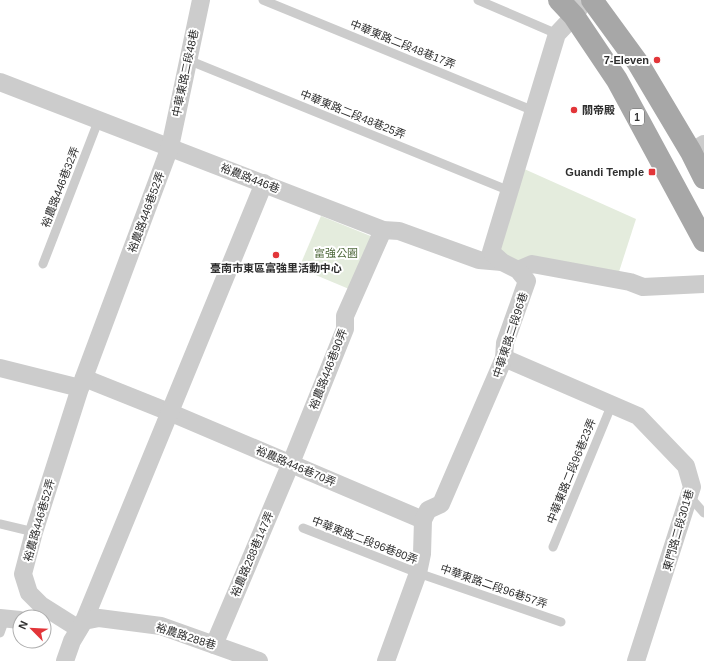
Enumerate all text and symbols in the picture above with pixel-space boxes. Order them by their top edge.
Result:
street label: 中華東路二段48巷17弄 [349,17,457,71]
street label: 中華東路二段48巷 [170,28,200,118]
place label: 7-Eleven [604,54,649,66]
marker: 7-Eleven [652,55,662,65]
street label: 中華東路二段48巷25弄 [299,87,407,141]
place label: 關帝殿 [582,104,615,116]
marker: 關帝殿 [569,105,579,115]
road number: 1 [630,109,644,125]
street label: 裕農路446巷32弄 [39,145,81,229]
street label: 裕農路446巷 [219,161,281,195]
place label: Guandi Temple [565,166,644,178]
marker: Guandi Temple [647,167,657,177]
street label: 裕農路446巷52弄 [126,170,166,254]
park label: 富強公園 [314,247,358,259]
marker: 臺南市東區富強里活動中心 [271,250,281,260]
place label: 臺南市東區富強里活動中心 [210,262,342,274]
street label: 中華東路二段96巷 [491,291,529,379]
street label: 裕農路446巷90弄 [307,327,349,411]
street label: 中華東路二段96巷23弄 [544,417,598,525]
street label: 裕農路446巷70弄 [254,444,338,488]
street label: 裕農路446巷52弄 [21,477,57,563]
street label: 東門路二段301巷 [661,488,695,572]
street label: 裕農路288巷147弄 [229,509,275,599]
street label: 中華東路二段96巷80弄 [310,514,420,566]
street label: 中華東路二段96巷57弄 [439,562,549,610]
north arrow [12,609,52,649]
text: N [16,619,30,631]
street label: 裕農路288巷 [154,621,218,651]

